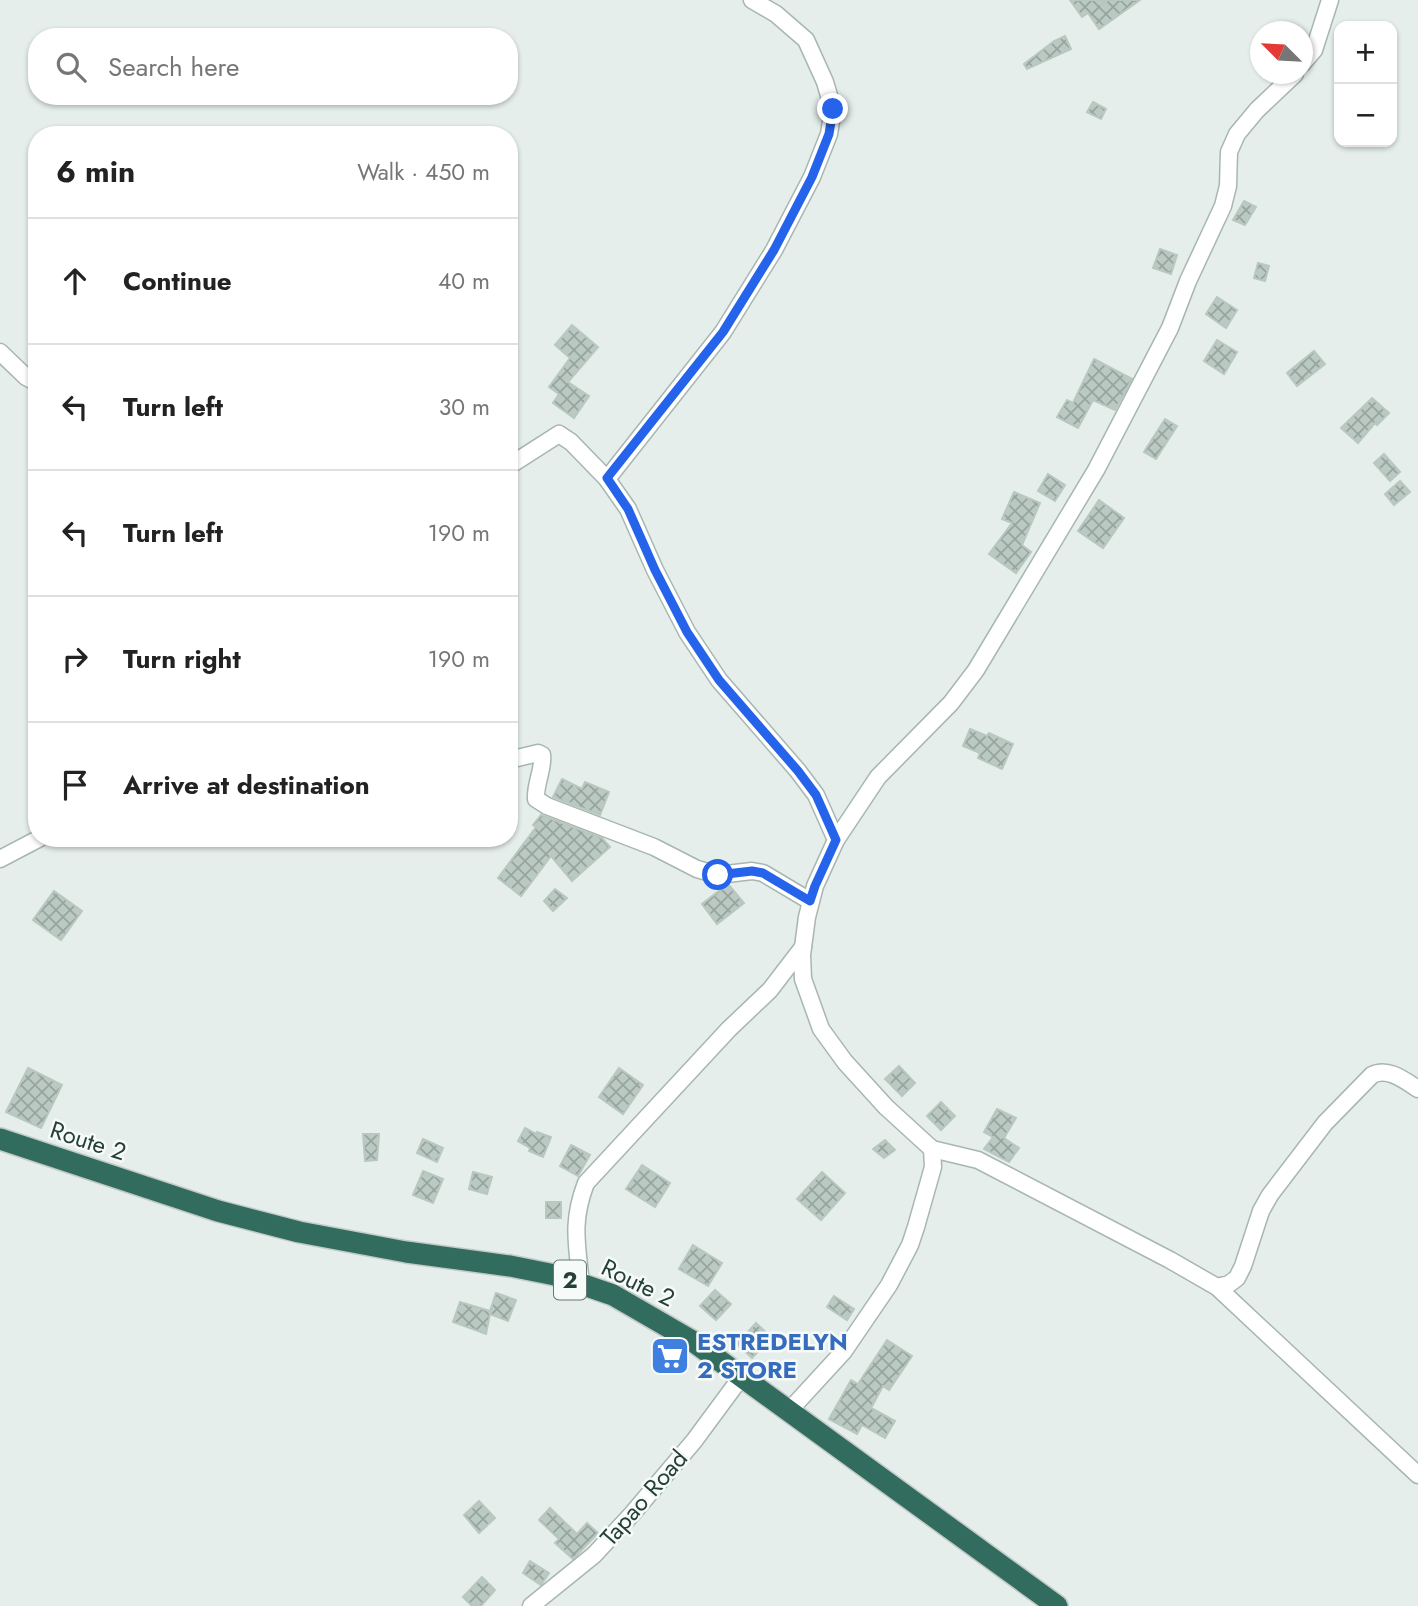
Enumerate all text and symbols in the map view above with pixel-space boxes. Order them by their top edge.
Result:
north arrow [1250,21,1313,84]
map controls [1334,21,1397,147]
button: + [1334,21,1397,84]
search box [28,28,518,105]
icon: search [52,48,90,86]
text: Search here [108,48,240,86]
button: − [1334,84,1397,147]
route end [817,93,848,124]
text: 6 min [56,150,135,193]
text: Walk · 450 m [357,155,490,189]
icon: ahead [56,262,94,300]
text: Continue [123,262,232,300]
text: 40 m [438,264,490,298]
icon: left [56,388,94,426]
text: Turn left [123,388,223,426]
text: 30 m [439,390,490,424]
icon: left [56,514,94,552]
text: Turn left [123,514,223,552]
text: 190 m [428,516,490,550]
icon: right [56,640,94,678]
text: Turn right [123,640,241,678]
text: 190 m [428,642,490,676]
icon: arrive [56,766,94,804]
text: Arrive at destination [123,766,370,804]
route start [702,859,733,890]
street label: Route 2 [46,1112,131,1169]
street label: Route 2 [595,1250,681,1315]
road number: 2 [554,1260,586,1300]
place label: ESTREDELYN 2 STORE [697,1324,848,1387]
supermarket icon: ESTREDELYN 2 STORE [649,1335,691,1377]
street label: Tapao Road [592,1442,695,1554]

